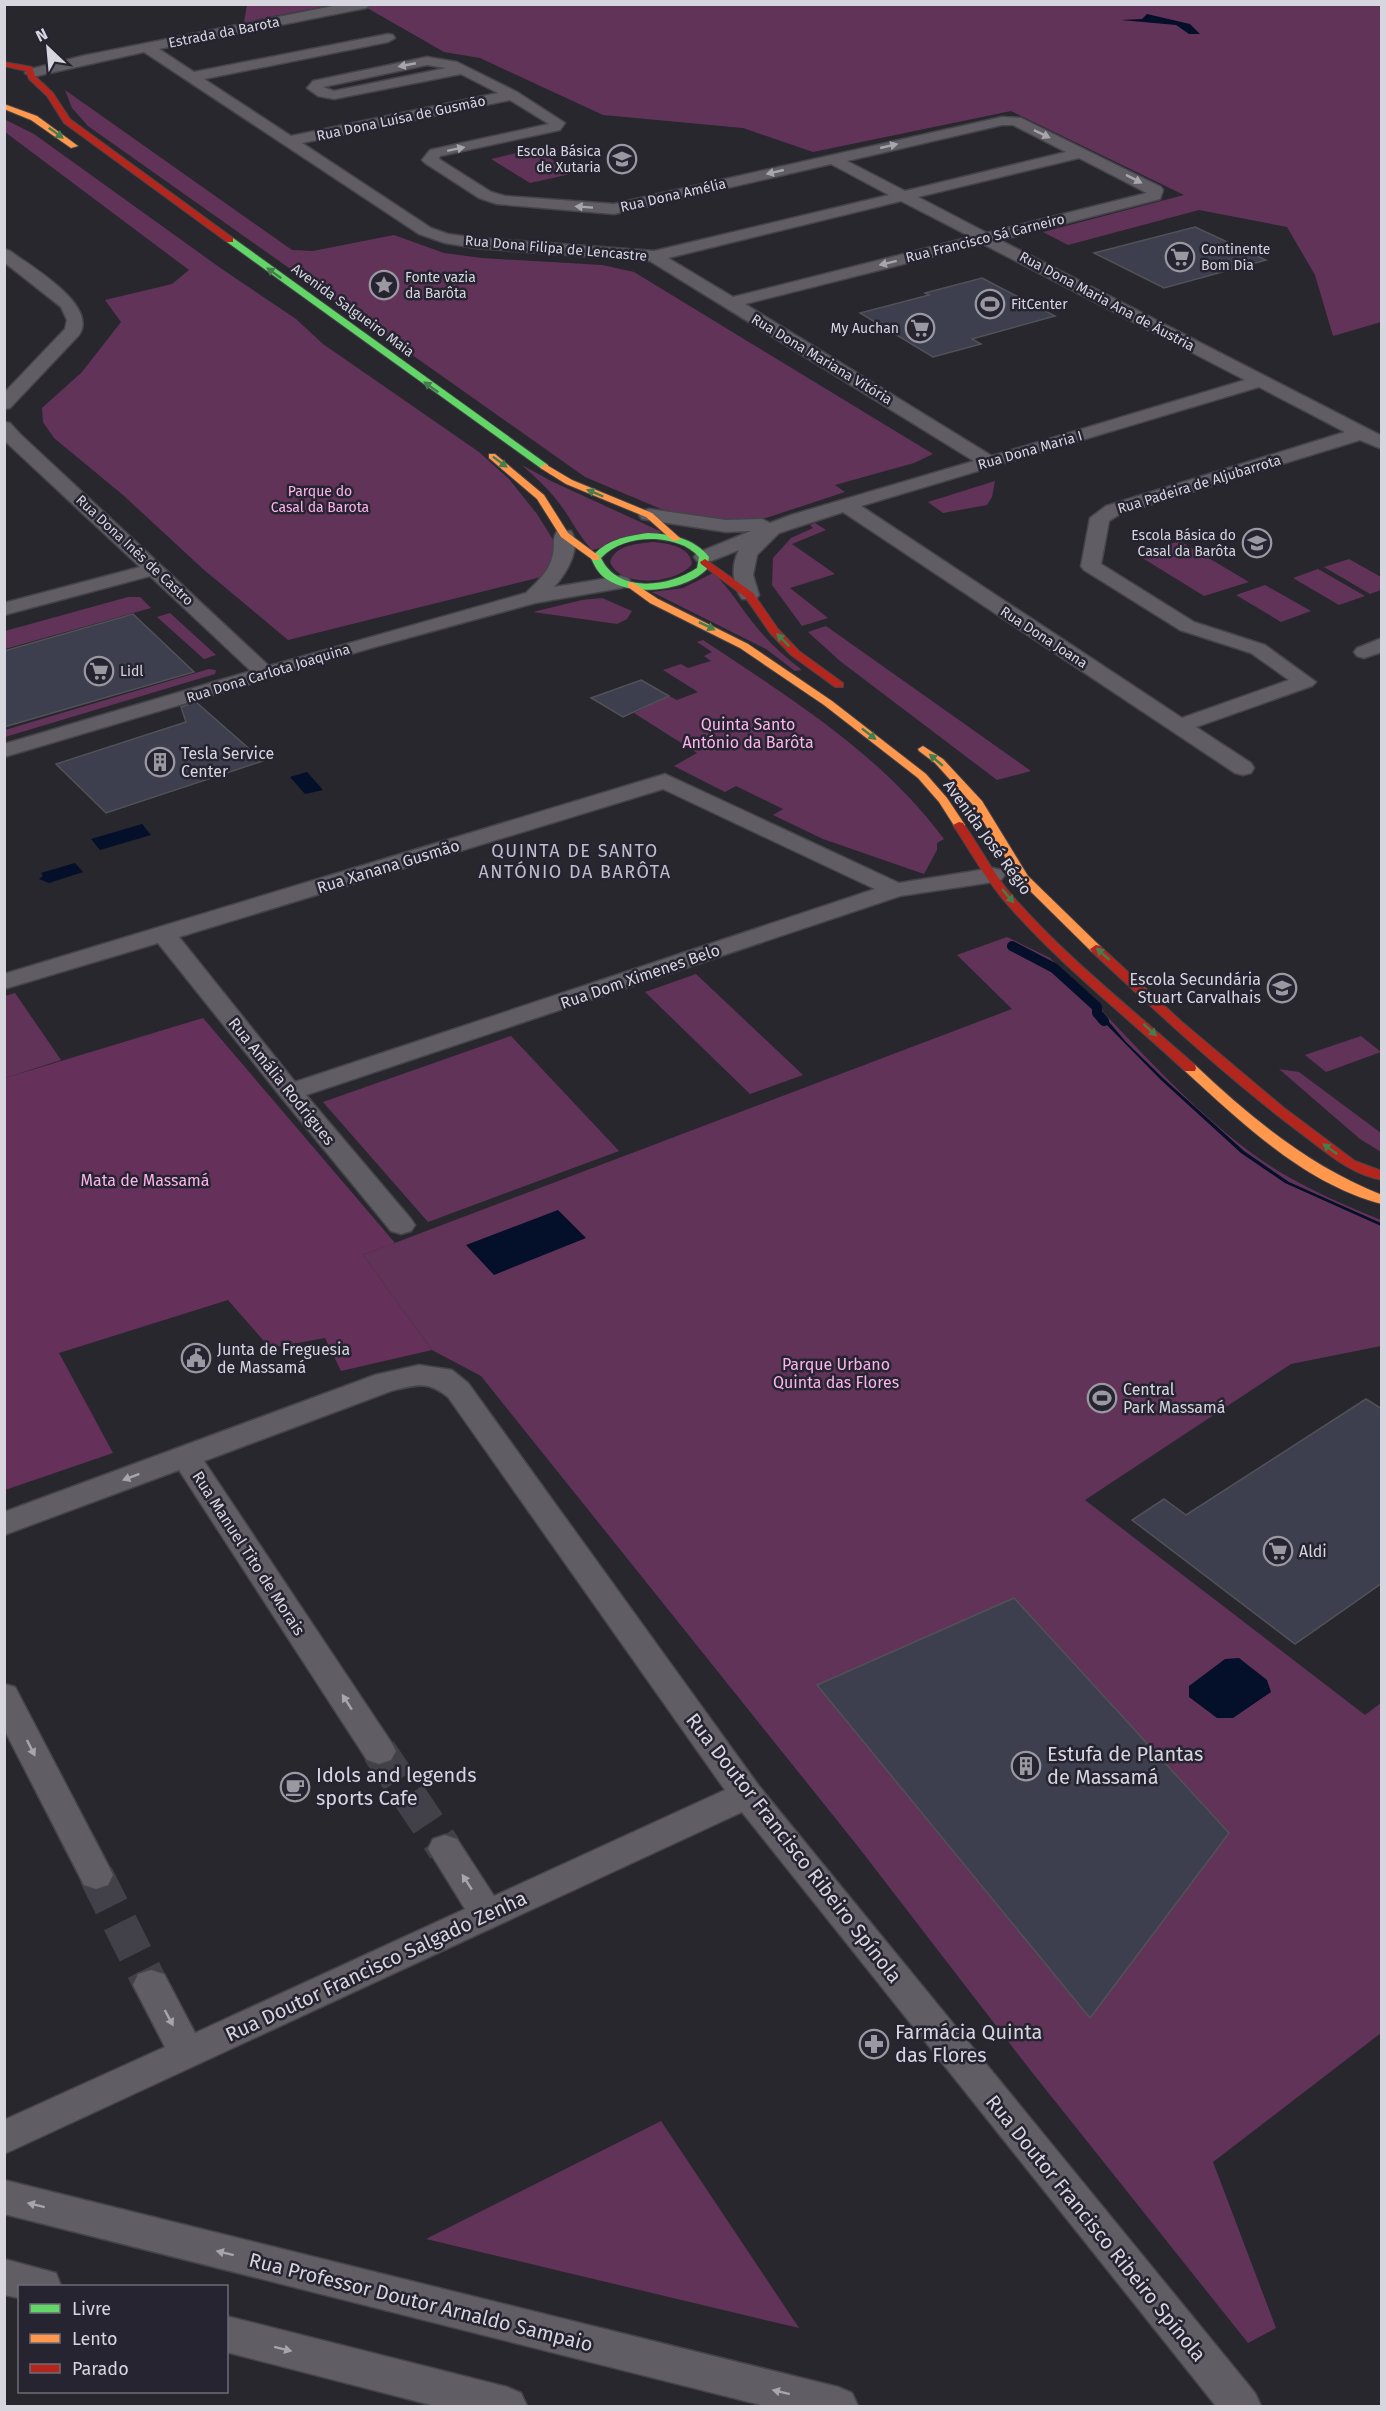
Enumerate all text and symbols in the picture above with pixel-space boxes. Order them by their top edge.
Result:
street label: Estrada da Barota [167,13,281,52]
north arrow [18,18,78,78]
text: N [33,24,51,46]
one-way arrow [398,61,416,71]
street label: Rua Dona Luísa de Gusmão [315,92,487,145]
one-way arrow [48,127,64,139]
one-way arrow [1034,130,1051,139]
one-way arrow [880,141,898,151]
one-way arrow [447,143,465,153]
place label: Escola Básica de Xutaria [516,143,601,176]
school or university icon: Escola Básica de Xutaria [606,143,638,175]
one-way arrow [765,168,784,177]
street label: Rua Dona Amélia [619,175,728,216]
one-way arrow [1125,175,1142,184]
one-way arrow [574,202,593,211]
street label: Rua Francisco Sá Carneiro [904,211,1066,266]
street label: Rua Dona Filipa de Lencastre [464,232,648,265]
supermarket icon: Continente Bom Dia [1164,241,1196,273]
place label: Continente Bom Dia [1201,241,1270,274]
street label: Rua Dona Maria Ana de Áustria [1016,247,1198,355]
one-way arrow [879,258,897,268]
street label: Avenida Salgueiro Maia [288,260,417,361]
one-way arrow [266,267,281,279]
place icon: Fonte vazia da Barôta [368,269,400,301]
place label: Fonte vazia da Barôta [405,269,476,302]
sports icon: FitCenter [974,288,1006,320]
place label: FitCenter [1011,296,1068,313]
street label: Rua Dona Mariana Vitória [748,311,895,408]
supermarket icon: My Auchan [904,312,936,344]
place label: My Auchan [831,320,899,337]
one-way arrow [424,382,439,394]
street label: Rua Dona Maria I [976,427,1084,474]
street label: Rua Padeira de Aljubarrota [1115,452,1283,517]
one-way arrow [492,455,507,467]
park label: Parque do Casal da Barota [271,483,369,516]
one-way arrow [585,488,603,498]
street label: Rua Dona Inês de Castro [72,491,197,609]
place label: Escola Básica do Casal da Barôta [1131,527,1236,560]
school or university icon: Escola Básica do Casal da Barôta [1241,527,1273,559]
street label: Rua Dona Joana [997,603,1090,672]
one-way arrow [699,621,716,631]
one-way arrow [776,633,790,647]
street label: Rua Dona Carlota Joaquina [184,640,352,706]
supermarket icon: Lidl [83,655,115,687]
place label: Lidl [120,663,143,680]
park label: Quinta Santo António da Barôta [682,715,814,752]
one-way arrow [861,728,877,741]
place label: Tesla Service Center [181,744,274,781]
building icon: Tesla Service Center [144,746,176,778]
one-way arrow [929,754,944,767]
street label: Avenida José Régio [940,776,1036,898]
street label: Rua Xanana Gusmão [314,836,462,897]
district label: QUINTA DE SANTO ANTÓNIO DA BARÔTA [478,840,672,883]
one-way arrow [1002,888,1015,904]
street label: Rua Dom Ximenes Belo [558,940,722,1013]
one-way arrow [1096,948,1111,961]
place label: Escola Secundária Stuart Carvalhais [1130,970,1261,1007]
school or university icon: Escola Secundária Stuart Carvalhais [1266,972,1298,1004]
street label: Rua Amália Rodrigues [224,1014,339,1149]
one-way arrow [1142,1023,1157,1036]
one-way arrow [1323,1143,1339,1155]
park label: Mata de Massamá [80,1171,210,1190]
place label: Junta de Freguesia de Massamá [217,1340,350,1377]
public building icon: Junta de Freguesia de Massamá [180,1342,212,1374]
park label: Parque Urbano Quinta das Flores [773,1355,899,1392]
place label: Central Park Massamá [1123,1380,1225,1417]
sports icon: Central Park Massamá [1086,1382,1118,1414]
street label: Rua Manuel Tito de Morais [188,1468,309,1639]
one-way arrow [122,1472,140,1482]
supermarket icon: Aldi [1262,1535,1294,1567]
place label: Aldi [1299,1542,1327,1561]
one-way arrow [342,1694,353,1710]
street label: Rua Doutor Francisco Ribeiro Spínola [681,1708,907,1988]
one-way arrow [26,1740,36,1757]
place label: Estufa de Plantas de Massamá [1047,1742,1203,1789]
building icon: Estufa de Plantas de Massamá [1010,1750,1042,1782]
place label: Idols and legends sports Cafe [316,1763,477,1810]
cafe icon: Idols and legends sports Cafe [279,1771,311,1803]
one-way arrow [461,1874,472,1890]
street label: Rua Doutor Francisco Salgado Zenha [222,1885,530,2047]
one-way arrow [164,2010,174,2027]
place label: Farmácia Quinta das Flores [895,2020,1042,2067]
pharmacy icon: Farmácia Quinta das Flores [858,2028,890,2060]
street label: Rua Doutor Francisco Ribeiro Spínola [981,2090,1211,2366]
one-way arrow [27,2200,45,2209]
one-way arrow [216,2247,235,2257]
street label: Rua Professor Doutor Arnaldo Sampaio [247,2248,595,2356]
legend [18,2285,228,2393]
text: Livre [72,2298,111,2320]
text: Lento [72,2328,118,2350]
one-way arrow [274,2344,292,2354]
text: Parado [72,2358,129,2380]
one-way arrow [772,2387,790,2397]

